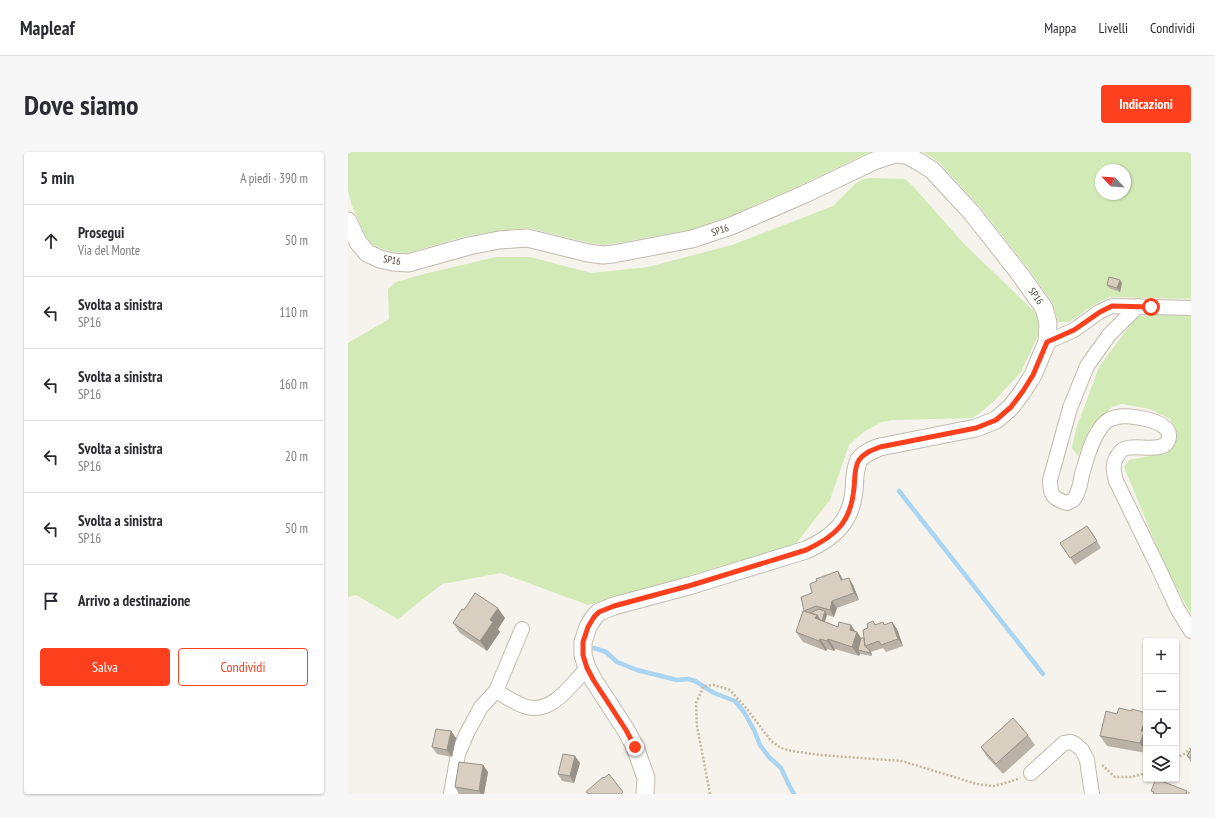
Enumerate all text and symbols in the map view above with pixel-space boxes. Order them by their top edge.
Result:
text: Mapleaf [20,16,75,40]
text: Mappa [1044,19,1076,37]
text: Livelli [1098,19,1128,37]
text: Condividi [1150,19,1195,37]
button: Indicazioni [1101,85,1191,123]
text: Dove siamo [24,86,139,123]
north arrow [1095,164,1131,200]
text: 5 min [40,167,74,189]
text: A piedi · 390 m [240,170,308,187]
street label: SP16 [709,221,731,239]
text: Prosegui [78,223,124,242]
icon: ahead [40,230,62,252]
text: 50 m [285,232,308,249]
text: Via del Monte [78,242,140,259]
street label: SP16 [382,252,402,268]
street label: SP16 [1026,285,1047,307]
text: Svolta a sinistra [78,295,163,314]
route start [1142,298,1160,316]
icon: left [40,302,62,324]
text: 110 m [279,304,308,321]
text: SP16 [78,314,101,331]
text: Svolta a sinistra [78,367,163,386]
icon: left [40,374,62,396]
text: 160 m [279,376,308,393]
text: SP16 [78,386,101,403]
text: Svolta a sinistra [78,439,163,458]
icon: left [40,446,62,468]
text: 20 m [285,448,308,465]
text: SP16 [78,458,101,475]
text: Svolta a sinistra [78,511,163,530]
icon: left [40,518,62,540]
text: 50 m [285,520,308,537]
text: SP16 [78,530,101,547]
icon: arrive [40,590,62,612]
text: Arrivo a destinazione [78,591,191,610]
map controls [1143,638,1179,782]
button: + [1143,638,1179,674]
button: Salva [40,648,170,686]
button: Condividi [178,648,308,686]
button: − [1143,674,1179,710]
button: locate [1143,710,1179,746]
route end [626,738,644,756]
button: layers [1143,746,1179,782]

